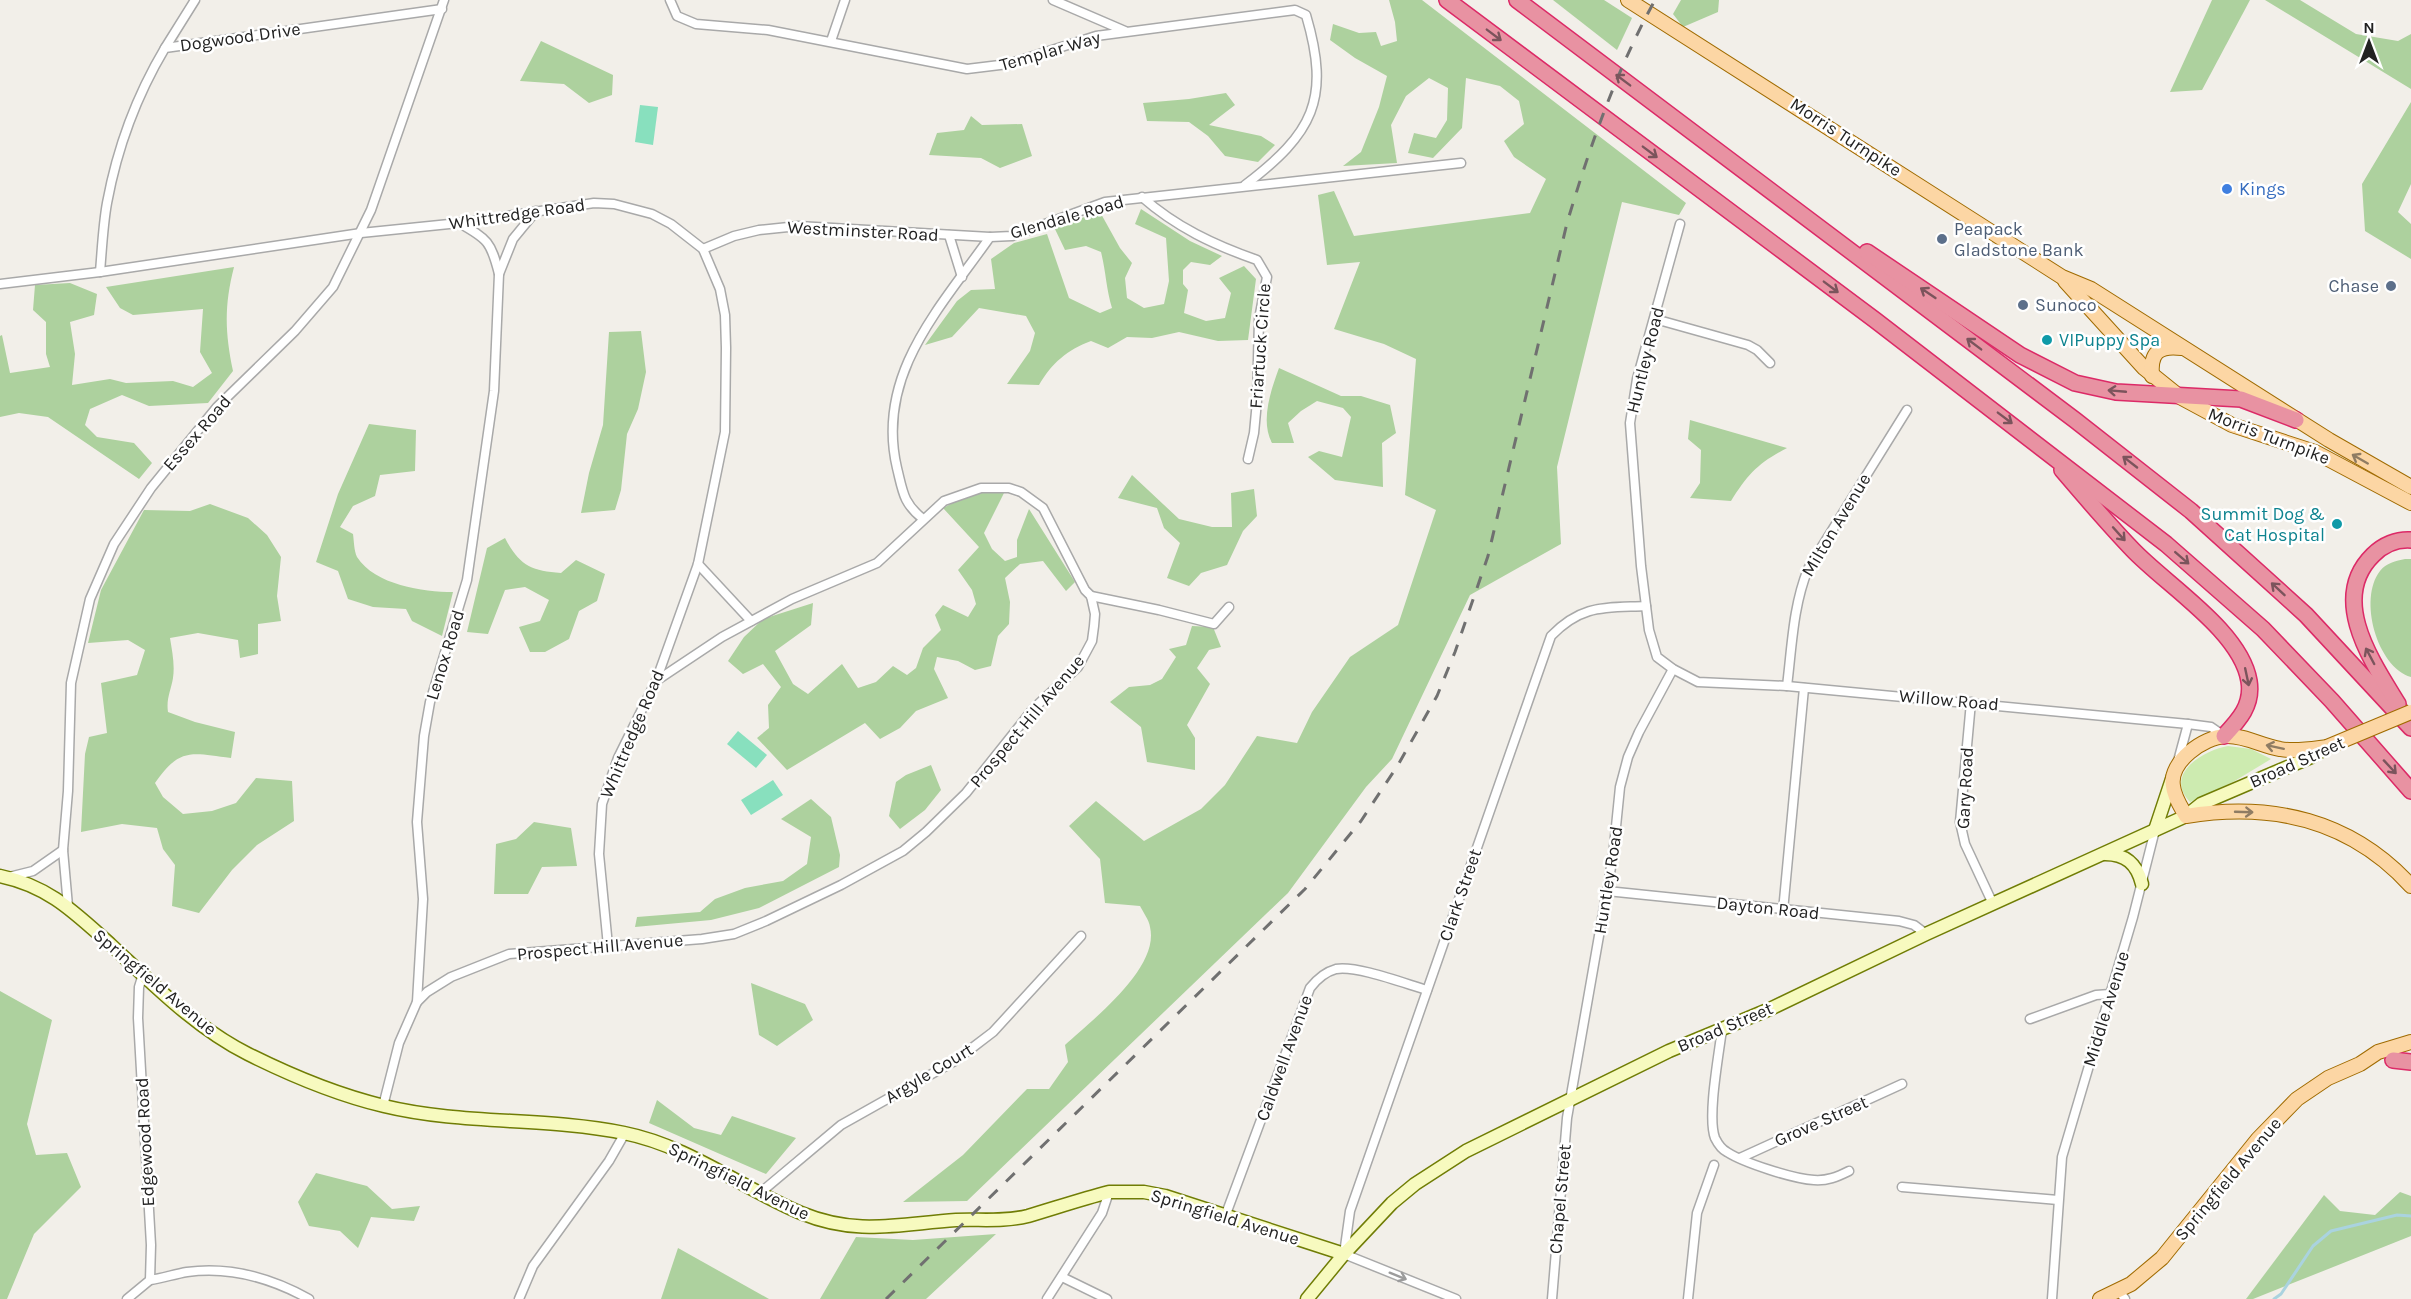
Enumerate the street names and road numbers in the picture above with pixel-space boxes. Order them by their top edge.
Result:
street label: Dogwood Drive [178,18,302,56]
street label: Templar Way [997,26,1104,76]
street label: Morris Turnpike [1786,93,1906,181]
street label: Glendale Road [1008,190,1126,244]
street label: Whittredge Road [447,194,587,234]
street label: Westminster Road [787,216,939,246]
street label: Friartuck Circle [1245,283,1275,409]
street label: Huntley Road [1621,304,1669,416]
street label: Essex Road [158,391,236,475]
street label: Morris Turnpike [2205,403,2333,469]
street label: Milton Avenue [1797,469,1875,581]
street label: Lenox Road [421,607,469,703]
street label: Prospect Hill Avenue [965,650,1089,792]
street label: Whittredge Road [595,666,669,802]
street label: Willow Road [1898,685,2000,715]
street label: Broad Street [2246,731,2348,793]
street label: Gary Road [1952,746,1978,830]
street label: Huntley Road [1589,824,1627,936]
street label: Clark Street [1434,846,1486,944]
street label: Dayton Road [1715,892,1821,924]
street label: Springfield Avenue [89,924,221,1040]
street label: Prospect Hill Avenue [516,929,684,965]
street label: Middle Avenue [2078,949,2134,1069]
street label: Caldwell Avenue [1251,992,1317,1124]
street label: Broad Street [1674,997,1776,1057]
street label: Argyle Court [881,1038,977,1108]
street label: Edgewood Road [131,1077,159,1207]
street label: Grove Street [1771,1091,1871,1151]
street label: Springfield Avenue [2170,1113,2286,1245]
street label: Springfield Avenue [665,1137,813,1225]
street label: Chapel Street [1544,1143,1576,1255]
street label: Springfield Avenue [1148,1184,1302,1250]

